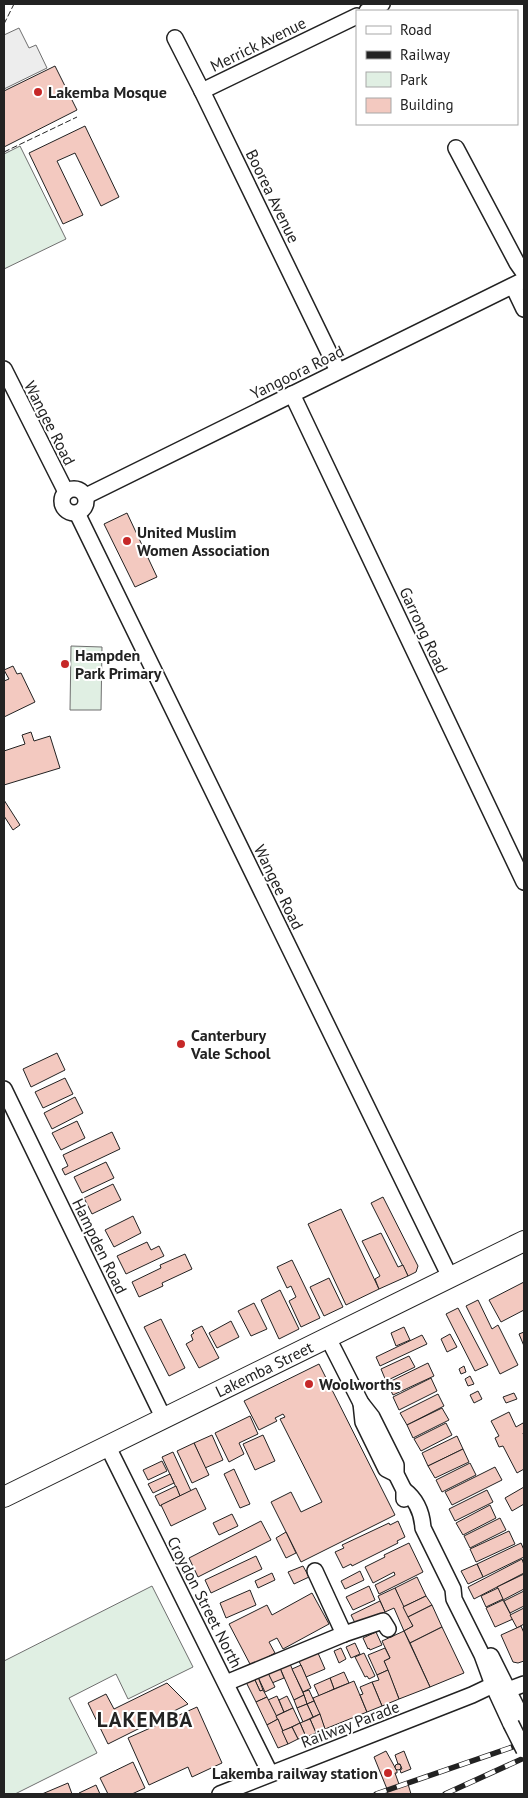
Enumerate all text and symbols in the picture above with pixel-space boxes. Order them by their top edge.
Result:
legend [356,10,518,125]
street label: Merrick Avenue [207,12,309,76]
text: Road [400,20,432,39]
text: Railway [400,45,450,64]
text: Park [400,70,428,89]
place label: Lakemba Mosque [48,82,167,102]
marker: Lakemba Mosque [32,86,44,98]
text: Building [400,95,454,114]
street label: Boorea Avenue [242,146,304,246]
street label: Yangoora Road [247,341,347,403]
street label: Wangee Road [20,377,80,469]
place label: United Muslim Women Association [137,522,270,560]
marker: United Muslim Women Association [121,535,133,547]
street label: Garrong Road [395,584,453,676]
place label: Hampden Park Primary [75,645,162,683]
marker: Hampden Park Primary [59,658,71,670]
street label: Wangee Road [250,841,308,933]
place label: Canterbury Vale School [190,1025,271,1063]
marker: Canterbury Vale School [175,1038,187,1050]
street label: Hampden Road [68,1195,132,1297]
street label: Lakemba Street [212,1336,317,1401]
place label: Woolworths [319,1374,401,1394]
marker: Woolworths [303,1378,315,1390]
street label: Croydon Street North [163,1533,247,1671]
street label: Railway Parade [298,1696,402,1752]
district label: LAKEMBA [97,1706,193,1733]
place label: Lakemba railway station [212,1763,378,1783]
marker: Lakemba railway station [382,1767,394,1779]

